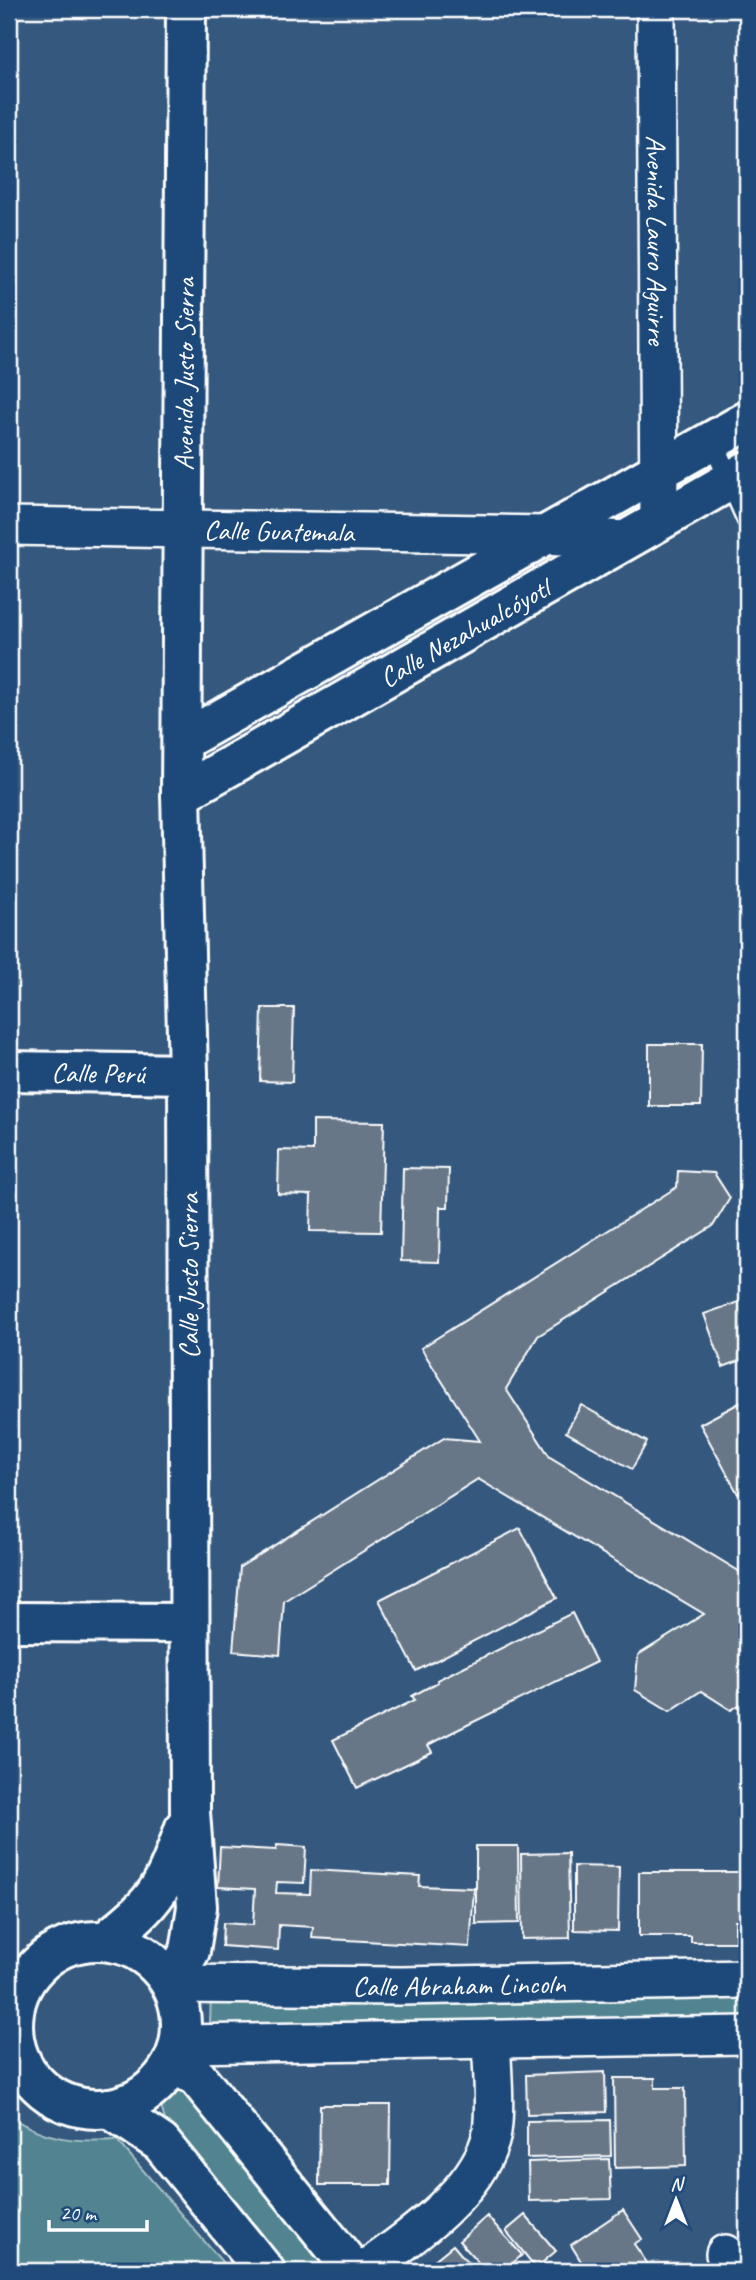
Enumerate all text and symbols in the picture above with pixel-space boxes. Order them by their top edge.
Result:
street label: Avenida Lauro Aguirre [639,135,675,347]
street label: Avenida Justo Sierra [166,276,202,471]
street label: Calle Guatemala [204,512,356,550]
street label: Calle Nezahualcóyotl [373,568,560,695]
street label: Calle Perú [51,1055,147,1091]
street label: Calle Justo Sierra [171,1192,206,1359]
street label: Calle Abraham Lincoln [352,1966,567,2004]
north arrow [640,2164,710,2234]
text: N [670,2172,685,2196]
scale bar [49,2189,147,2233]
text: 20 m [60,2200,98,2226]

